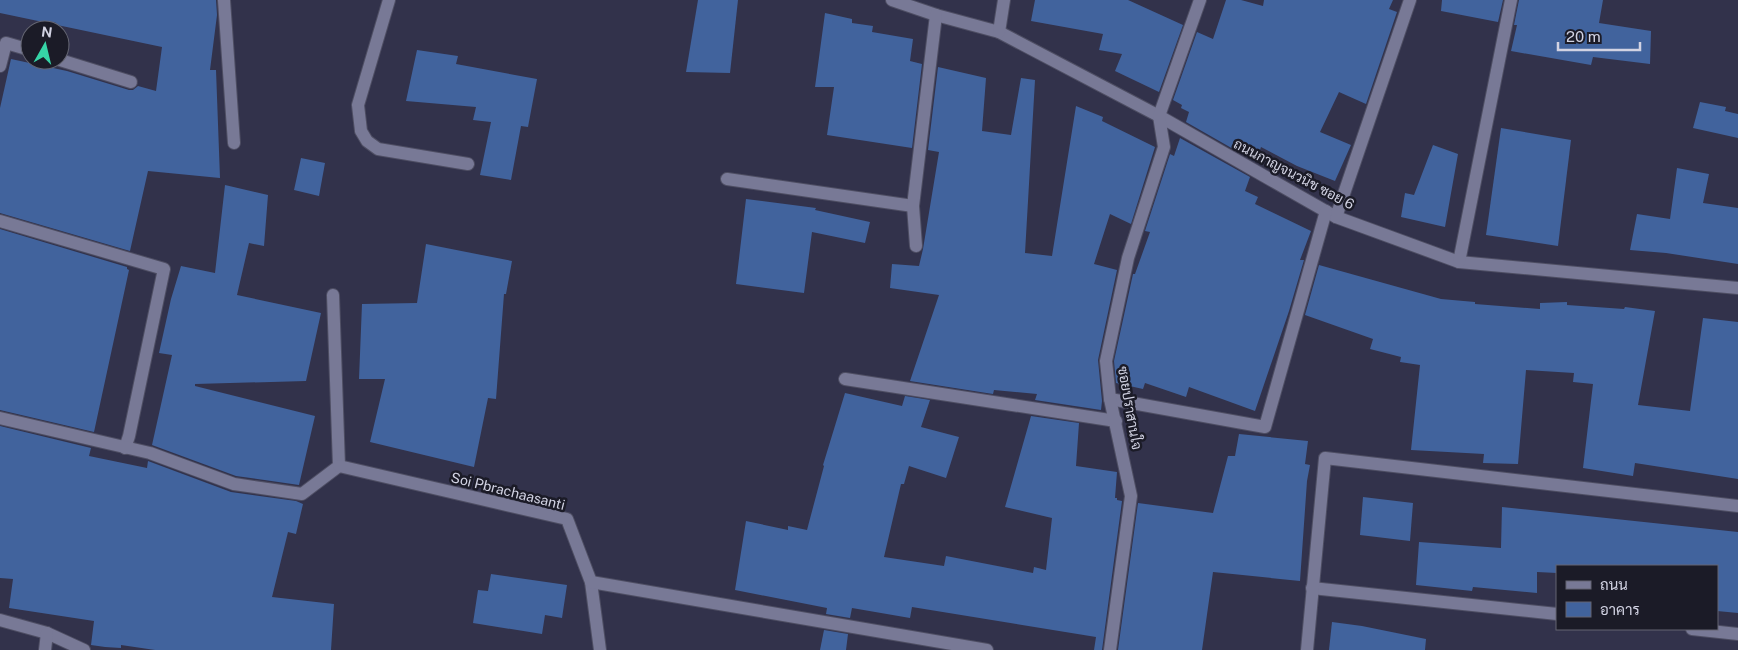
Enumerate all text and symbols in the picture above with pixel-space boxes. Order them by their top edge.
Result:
north arrow [20,20,70,70]
scale bar [1558,20,1640,52]
text: N [40,23,53,41]
text: 20 m [1566,28,1601,45]
street label: ถนนกาญจนวนิช ซอย 6 [1231,135,1357,214]
street label: ซอยปราสานใจ [1115,365,1145,451]
street label: Soi Pbrachaasanti [449,469,567,513]
legend [1556,565,1718,630]
text: ถนน [1600,576,1628,593]
text: อาคาร [1600,601,1640,618]

